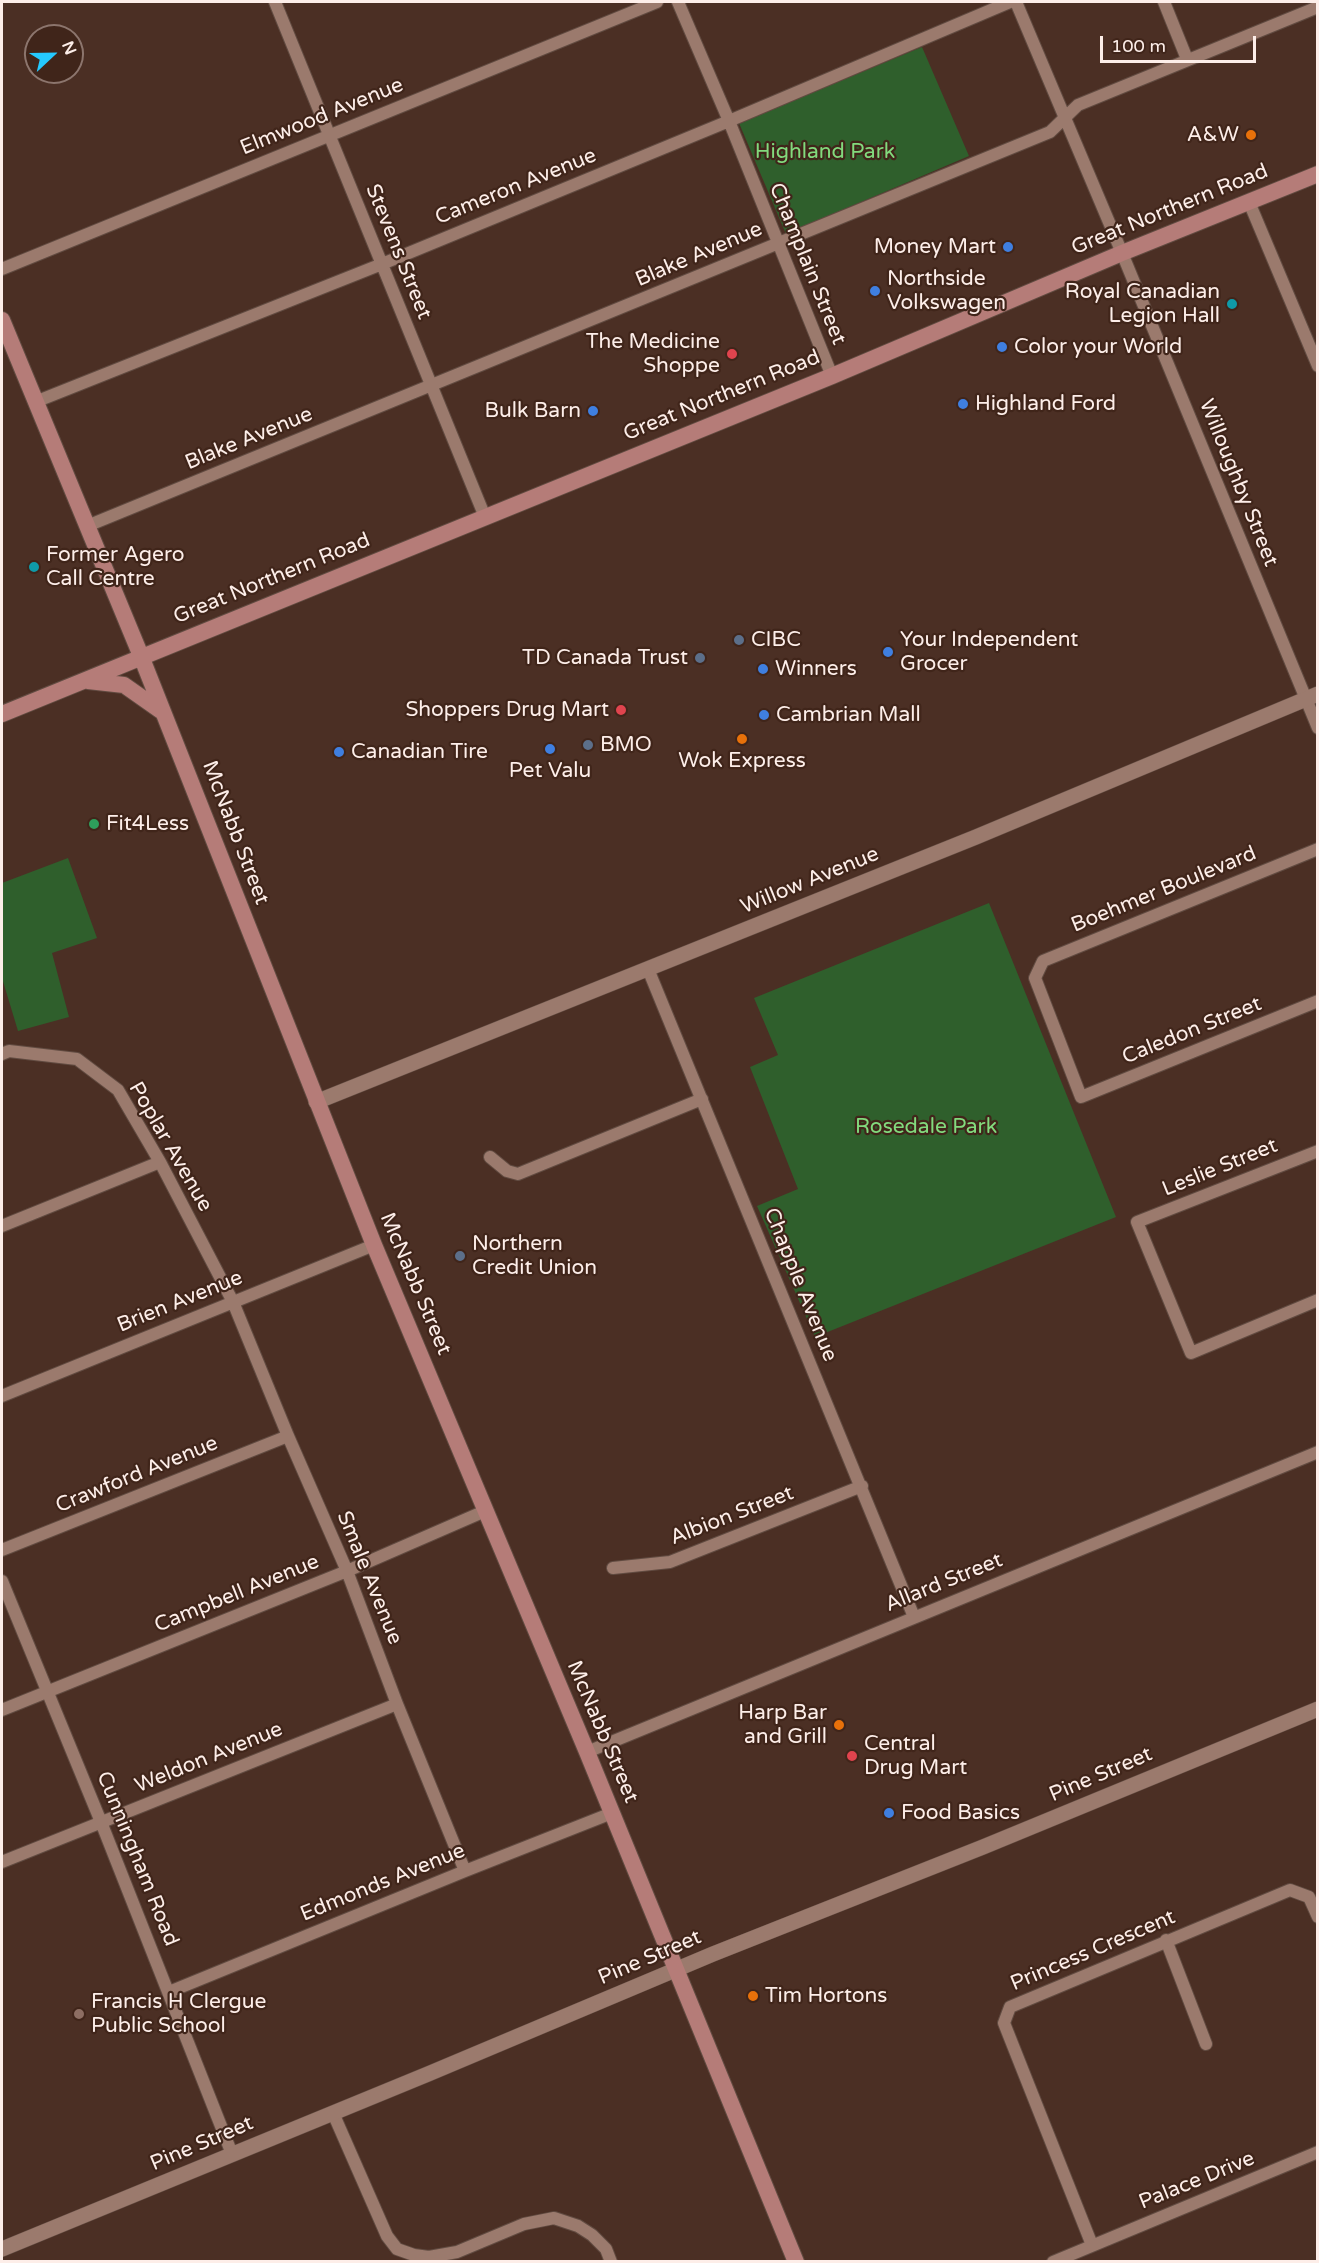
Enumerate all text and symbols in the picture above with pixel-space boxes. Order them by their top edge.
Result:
north arrow [24,24,84,84]
scale bar [1103,24,1259,62]
text: 100 m [1111,35,1166,57]
text: N [57,38,81,58]
street label: Elmwood Avenue [237,73,407,161]
place label: A&W [1187,122,1239,148]
marker: A&W [1244,128,1258,142]
park label: Highland Park [755,139,895,165]
street label: Cameron Avenue [432,143,600,231]
street label: Great Northern Road [1068,159,1272,261]
street label: Champlain Street [763,179,851,349]
street label: Stevens Street [359,181,437,323]
street label: Blake Avenue [632,217,766,293]
place label: Money Mart [874,234,996,260]
marker: Money Mart [1001,240,1015,254]
place label: Northside Volkswagen [887,266,1006,316]
place label: Royal Canadian Legion Hall [1065,279,1220,329]
marker: Northside Volkswagen [868,284,882,298]
marker: Royal Canadian Legion Hall [1225,297,1239,311]
place label: The Medicine Shoppe [586,329,720,379]
place label: Color your World [1014,334,1182,360]
marker: Color your World [995,340,1009,354]
street label: Great Northern Road [620,345,824,447]
marker: The Medicine Shoppe [725,347,739,361]
place label: Highland Ford [975,391,1116,417]
street label: Willoughby Street [1193,396,1283,570]
marker: Highland Ford [956,397,970,411]
place label: Bulk Barn [484,398,581,424]
street label: Blake Avenue [182,402,316,476]
marker: Bulk Barn [586,404,600,418]
street label: Great Northern Road [170,528,374,630]
place label: Former Agero Call Centre [46,542,184,592]
marker: Former Agero Call Centre [27,560,41,574]
place label: CIBC [751,627,801,653]
place label: Your Independent Grocer [900,627,1078,677]
marker: CIBC [732,633,746,647]
place label: TD Canada Trust [522,645,688,671]
marker: Your Independent Grocer [881,645,895,659]
marker: TD Canada Trust [693,651,707,665]
place label: Winners [775,656,857,682]
marker: Winners [756,662,770,676]
place label: Shoppers Drug Mart [405,697,609,723]
place label: Cambrian Mall [776,702,921,728]
marker: Shoppers Drug Mart [614,703,628,717]
marker: Cambrian Mall [757,708,771,722]
place label: BMO [600,732,652,758]
marker: Wok Express [735,732,749,746]
marker: BMO [581,738,595,752]
place label: Canadian Tire [351,739,488,765]
marker: Pet Valu [543,742,557,756]
marker: Canadian Tire [332,745,346,759]
place label: Wok Express [678,748,806,774]
street label: McNabb Street [196,758,274,908]
place label: Pet Valu [509,758,591,784]
place label: Fit4Less [106,811,189,837]
marker: Fit4Less [87,817,101,831]
street label: Boehmer Boulevard [1068,841,1260,939]
street label: Willow Avenue [737,842,883,920]
street label: Caledon Street [1119,992,1265,1070]
street label: Poplar Avenue [123,1078,217,1216]
park label: Rosedale Park [855,1114,997,1140]
street label: Leslie Street [1159,1133,1281,1203]
street label: Chapple Avenue [758,1205,842,1365]
street label: McNabb Street [374,1209,456,1359]
place label: Northern Credit Union [472,1231,597,1281]
marker: Northern Credit Union [453,1249,467,1263]
street label: Brien Avenue [114,1265,246,1339]
street label: Crawford Avenue [52,1431,222,1519]
street label: Albion Street [667,1481,797,1551]
street label: Smale Avenue [331,1508,407,1648]
street label: Allard Street [882,1548,1006,1618]
street label: Campbell Avenue [151,1550,323,1638]
street label: McNabb Street [561,1657,643,1807]
place label: Harp Bar and Grill [738,1700,827,1750]
street label: Weldon Avenue [132,1717,286,1799]
marker: Harp Bar and Grill [832,1718,846,1732]
place label: Central Drug Mart [864,1731,967,1781]
street label: Pine Street [1046,1742,1156,1808]
marker: Central Drug Mart [845,1749,859,1763]
street label: Cunningham Road [90,1768,184,1950]
place label: Food Basics [901,1800,1020,1826]
marker: Food Basics [882,1806,896,1820]
street label: Edmonds Avenue [297,1839,469,1927]
street label: Princess Crescent [1007,1905,1179,1997]
street label: Pine Street [595,1925,705,1991]
place label: Tim Hortons [765,1983,887,2009]
place label: Francis H Clergue Public School [91,1989,266,2039]
marker: Tim Hortons [746,1989,760,2003]
marker: Francis H Clergue Public School [72,2007,86,2021]
street label: Pine Street [147,2111,257,2177]
street label: Palace Drive [1135,2146,1259,2216]

